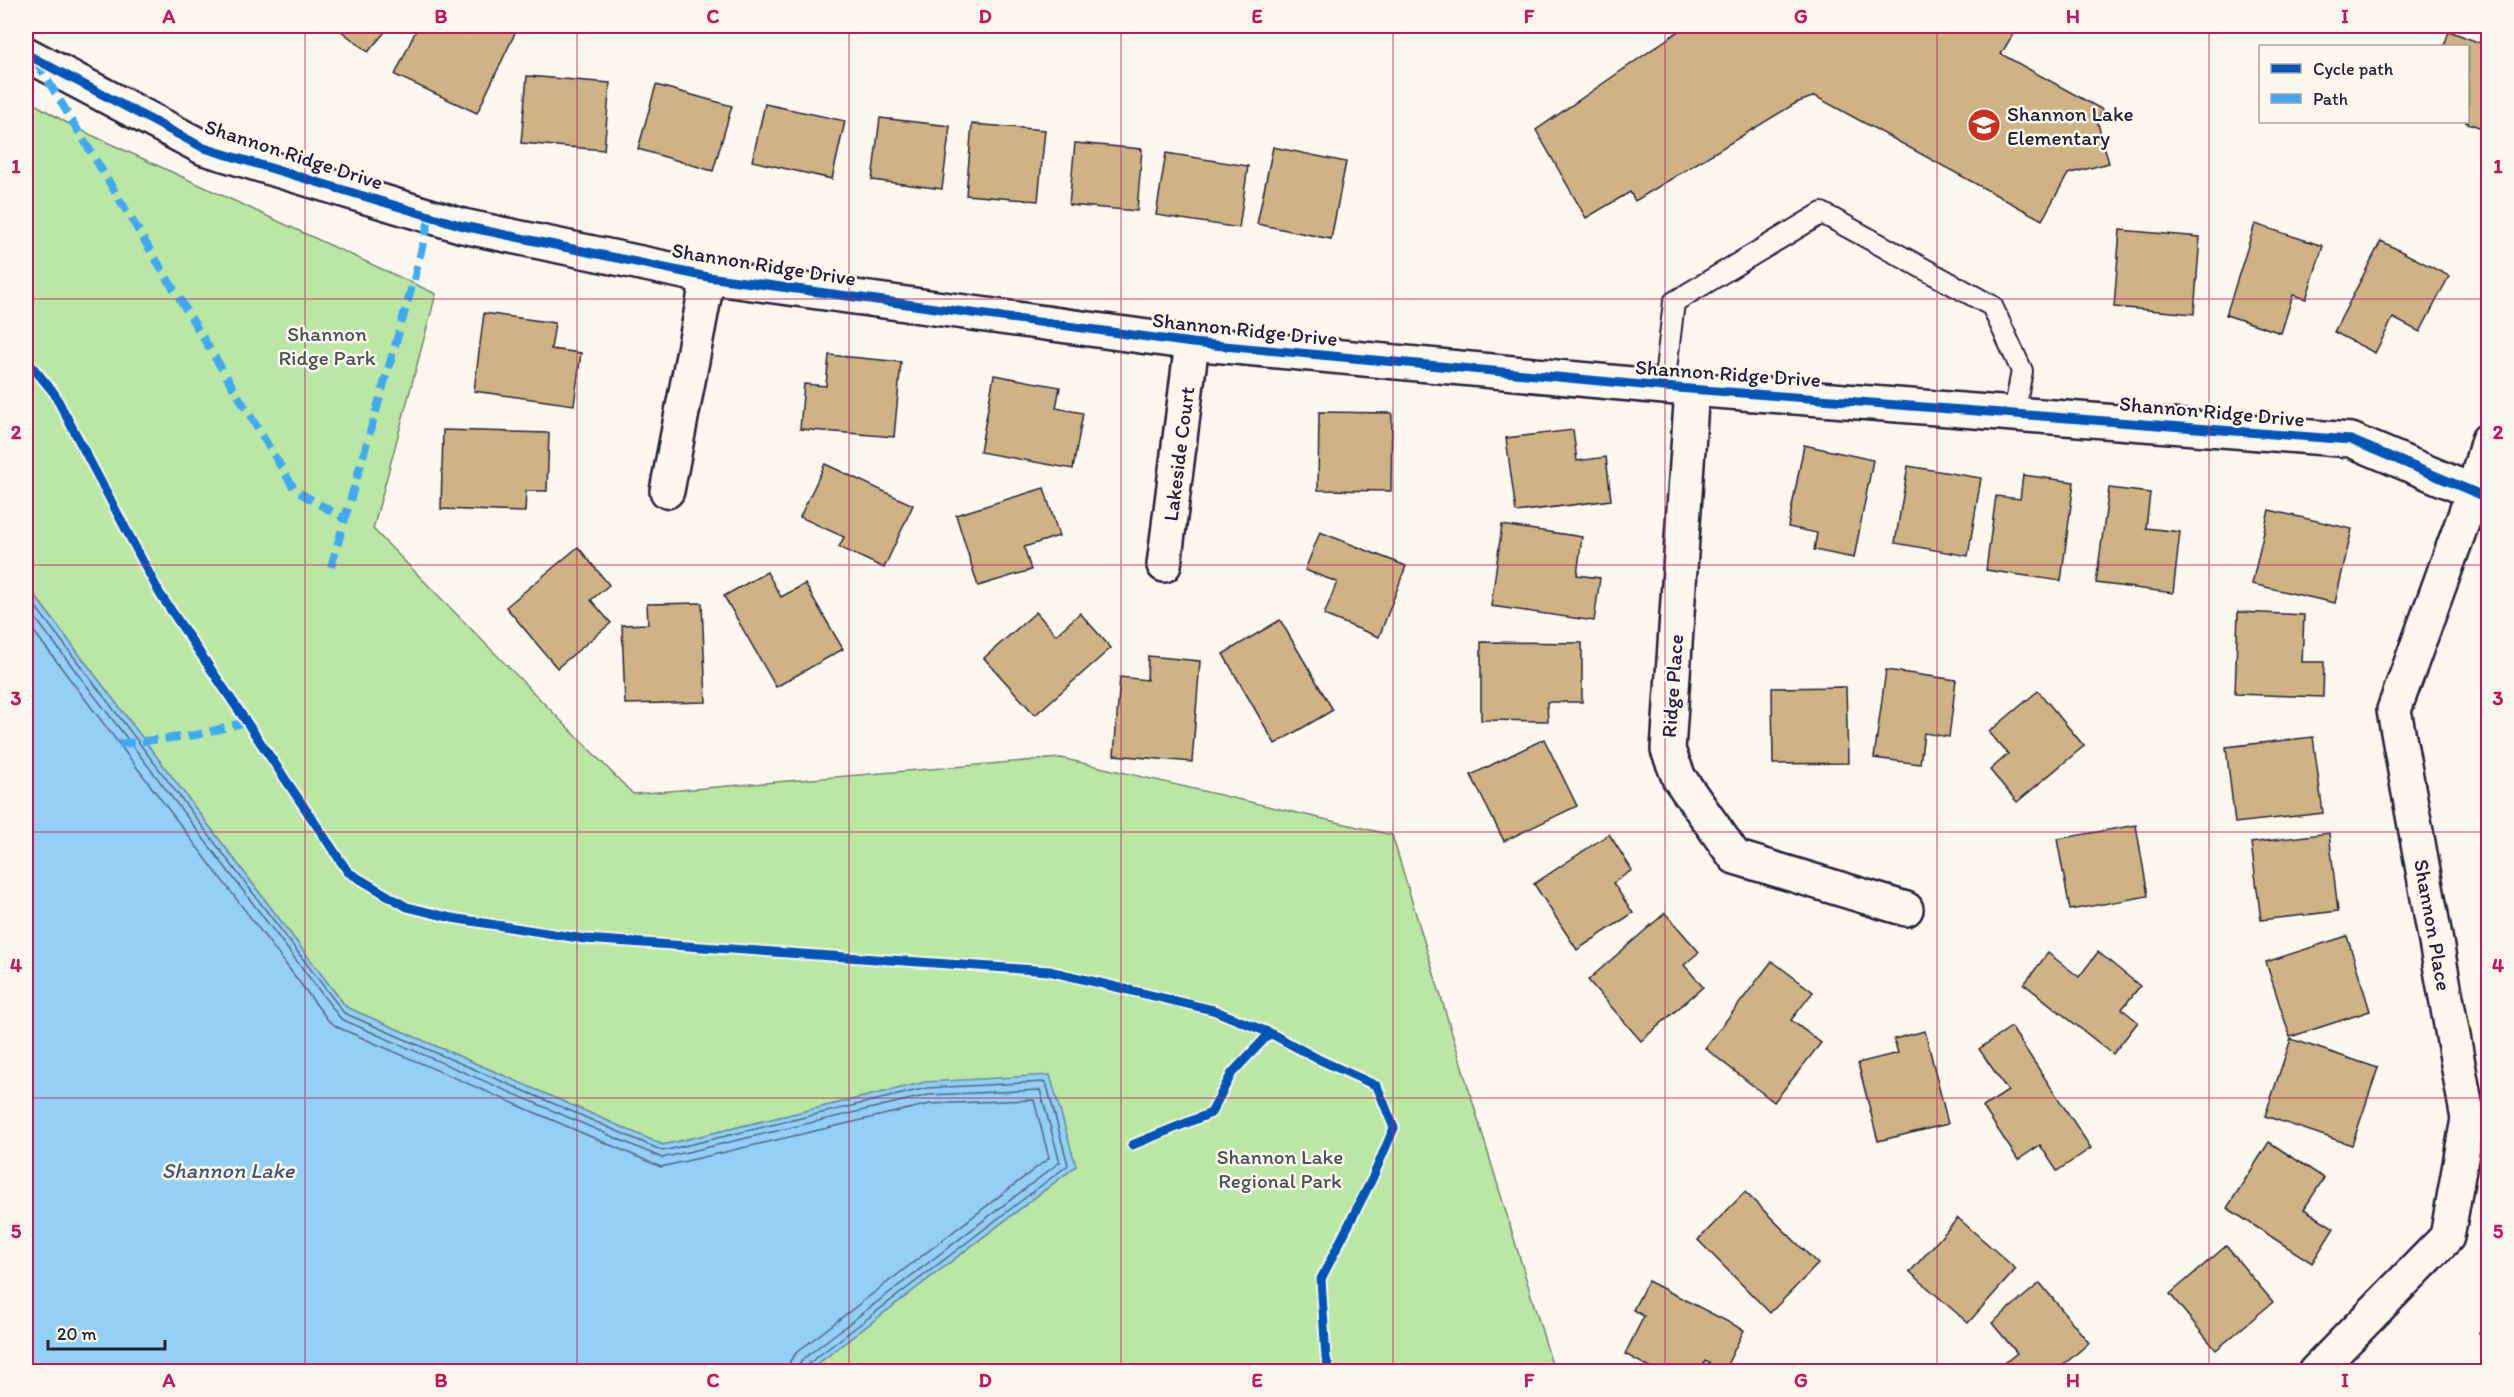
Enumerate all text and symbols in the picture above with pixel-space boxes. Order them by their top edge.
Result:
text: A [162,4,176,28]
text: B [435,4,448,28]
text: C [707,4,720,28]
text: D [978,4,992,28]
text: E [1251,4,1263,28]
text: F [1524,4,1535,28]
text: G [1794,4,1808,28]
text: H [2066,4,2080,28]
text: I [2341,4,2349,28]
legend [2259,45,2469,123]
text: Cycle path [2313,58,2394,80]
text: Path [2313,88,2348,110]
place label: Shannon Lake Elementary [2007,101,2134,150]
school or university icon: Shannon Lake Elementary [1966,107,2002,143]
street label: Shannon Ridge Drive [202,113,386,195]
text: 1 [11,154,21,178]
text: 1 [2493,154,2503,178]
street label: Shannon Ridge Drive [670,237,858,291]
street label: Shannon Ridge Drive [1151,307,1339,351]
park label: Shannon Ridge Park [278,321,376,370]
street label: Shannon Ridge Drive [1634,354,1822,392]
street label: Lakeside Court [1157,385,1199,523]
street label: Shannon Ridge Drive [2118,390,2306,432]
text: 2 [11,420,22,444]
text: 2 [2493,420,2504,444]
street label: Ridge Place [1656,633,1688,739]
text: 3 [11,686,22,710]
text: 3 [2493,686,2504,710]
street label: Shannon Place [2409,857,2457,993]
text: 4 [10,953,22,977]
text: 4 [2492,953,2504,977]
park label: Shannon Lake Regional Park [1217,1144,1343,1193]
water label: Shannon Lake [162,1157,296,1184]
text: 5 [11,1219,22,1243]
text: 5 [2493,1219,2504,1243]
scale bar [48,1313,165,1351]
text: 20 m [57,1323,97,1345]
text: A [162,1368,176,1392]
text: B [435,1368,448,1392]
text: C [707,1368,720,1392]
text: D [978,1368,992,1392]
text: E [1251,1368,1263,1392]
text: F [1524,1368,1535,1392]
text: G [1794,1368,1808,1392]
text: H [2066,1368,2080,1392]
text: I [2341,1368,2349,1392]

